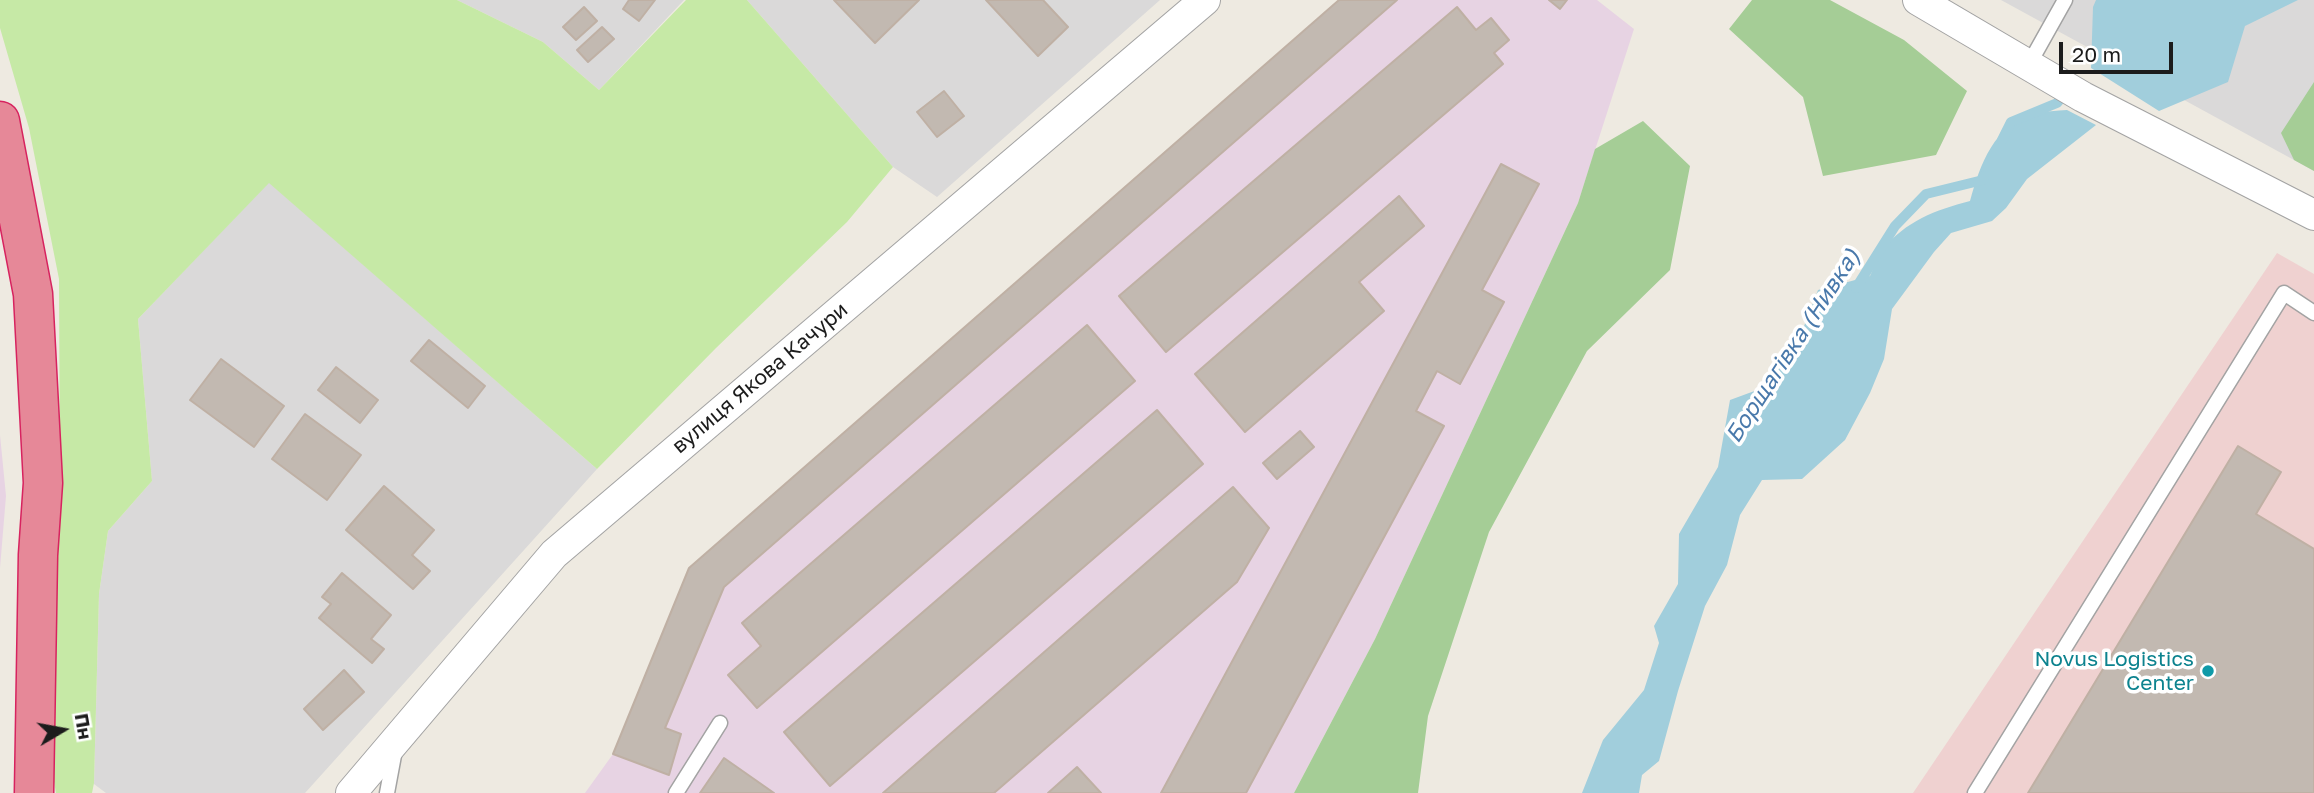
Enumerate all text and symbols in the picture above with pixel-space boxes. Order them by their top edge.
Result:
scale bar [2062,28,2176,72]
text: 20 m [2072,41,2121,67]
water label: Борщагівка (Нивка) [1720,244,1866,448]
street label: вулиця Якова Качури [667,297,853,459]
place label: Novus Logistics Center [2034,646,2194,696]
marker: Novus Logistics Center [2200,663,2216,679]
north arrow [28,695,98,765]
text: Пн [71,712,98,741]

